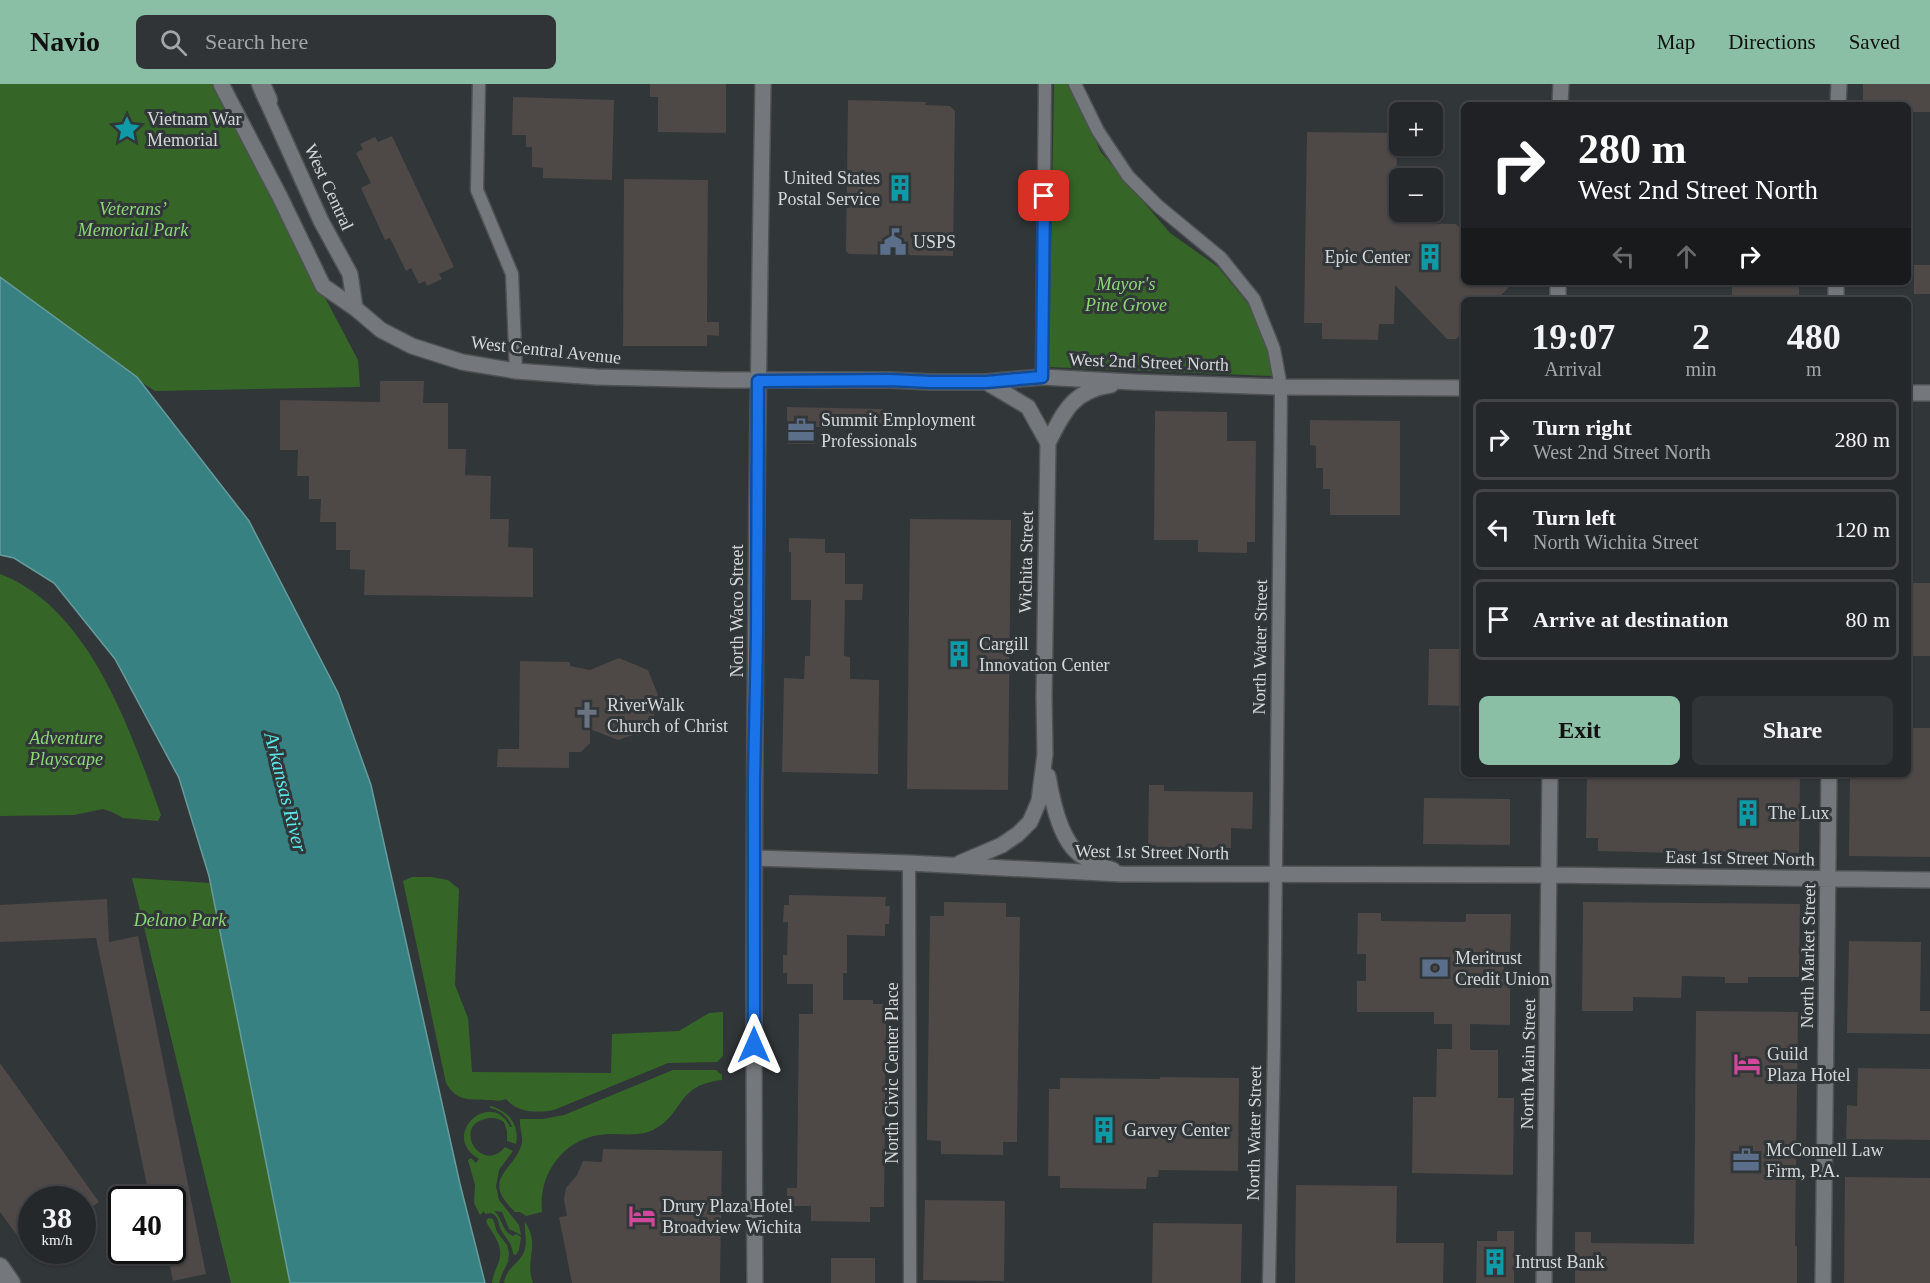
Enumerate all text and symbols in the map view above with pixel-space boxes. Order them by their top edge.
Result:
search box [136,15,556,69]
text: Navio [30,26,100,57]
icon: search [157,26,190,59]
text: Search here [205,29,308,54]
text: Map [1657,30,1695,54]
text: Directions [1728,30,1816,54]
text: Saved [1849,30,1900,54]
map controls [1389,102,1443,222]
button: + [1389,102,1443,156]
place label: Vietnam War Memorial [147,109,242,150]
place icon: Vietnam War Memorial [112,114,142,144]
icon: right [1479,126,1557,204]
text: 280 m [1578,126,1687,172]
street label: West Central [300,141,358,233]
place label: United States Postal Service [778,168,880,209]
button: − [1389,168,1443,222]
pin [1018,170,1069,221]
building icon: United States Postal Service [885,173,915,203]
text: West 2nd Street North [1578,175,1818,205]
icon: arrive [1027,179,1060,212]
park label: Veterans’ Memorial Park [77,199,189,240]
public building icon: USPS [878,227,908,257]
place label: USPS [913,232,956,252]
icon: left [1607,240,1640,273]
icon: ahead [1670,240,1703,273]
icon: right [1733,240,1766,273]
building icon: Epic Center [1415,242,1445,272]
place label: Epic Center [1325,247,1410,267]
park label: Mayor's Pine Grove [1084,274,1167,315]
text: 19:07 [1531,317,1615,357]
text: 2 [1692,317,1710,357]
text: 480 [1787,317,1841,357]
street label: West Central Avenue [470,332,622,368]
street label: West 2nd Street North [1069,349,1229,375]
text: Arrival [1544,358,1602,380]
text: min [1685,358,1717,380]
text: m [1806,358,1822,380]
place label: Summit Employment Professionals [821,410,976,451]
office icon: Summit Employment Professionals [786,415,816,445]
text: Turn right [1533,415,1632,440]
icon: right [1482,423,1515,456]
text: 280 m [1834,427,1890,452]
text: West 2nd Street North [1533,441,1711,463]
text: Turn left [1533,505,1616,530]
street label: Wichita Street [1015,510,1037,614]
icon: left [1482,513,1515,546]
text: 120 m [1834,517,1890,542]
text: North Wichita Street [1533,531,1698,553]
street label: North Waco Street [727,544,747,678]
street label: North Water Street [1249,579,1271,715]
icon: arrive [1482,603,1515,636]
text: Arrive at destination [1533,607,1729,632]
text: 80 m [1845,607,1890,632]
place label: Cargill Innovation Center [979,634,1109,675]
building icon: Cargill Innovation Center [944,639,974,669]
place label: RiverWalk Church of Christ [607,695,728,736]
button: Exit [1479,696,1680,765]
button: Share [1692,696,1893,765]
church icon: RiverWalk Church of Christ [572,700,602,730]
park label: Adventure Playscape [28,728,103,769]
water label: Arkansas River [260,728,312,854]
building icon: The Lux [1733,798,1763,828]
place label: The Lux [1768,803,1829,823]
street label: West 1st Street North [1075,841,1229,863]
street label: East 1st Street North [1665,847,1815,869]
street label: North Market Street [1797,883,1819,1029]
park label: Delano Park [133,910,227,930]
place label: Meritrust Credit Union [1455,948,1550,989]
bank icon: Meritrust Credit Union [1420,953,1450,983]
street label: North Civic Center Place [882,982,902,1164]
street label: North Main Street [1517,998,1539,1130]
position arrow [722,1013,786,1077]
place label: Guild Plaza Hotel [1767,1044,1850,1085]
hotel icon: Guild Plaza Hotel [1732,1049,1762,1079]
street label: North Water Street [1243,1065,1265,1201]
building icon: Garvey Center [1089,1115,1119,1145]
place label: Garvey Center [1124,1120,1229,1140]
place label: McConnell Law Firm, P.A. [1766,1140,1883,1181]
office icon: McConnell Law Firm, P.A. [1731,1145,1761,1175]
speed limit sign: 40 [108,1186,186,1264]
place label: Drury Plaza Hotel Broadview Wichita [662,1196,801,1237]
text: 38 [42,1201,72,1234]
hotel icon: Drury Plaza Hotel Broadview Wichita [627,1201,657,1231]
text: km/h [42,1232,72,1248]
building icon: Intrust Bank [1480,1247,1510,1277]
place label: Intrust Bank [1515,1252,1605,1272]

